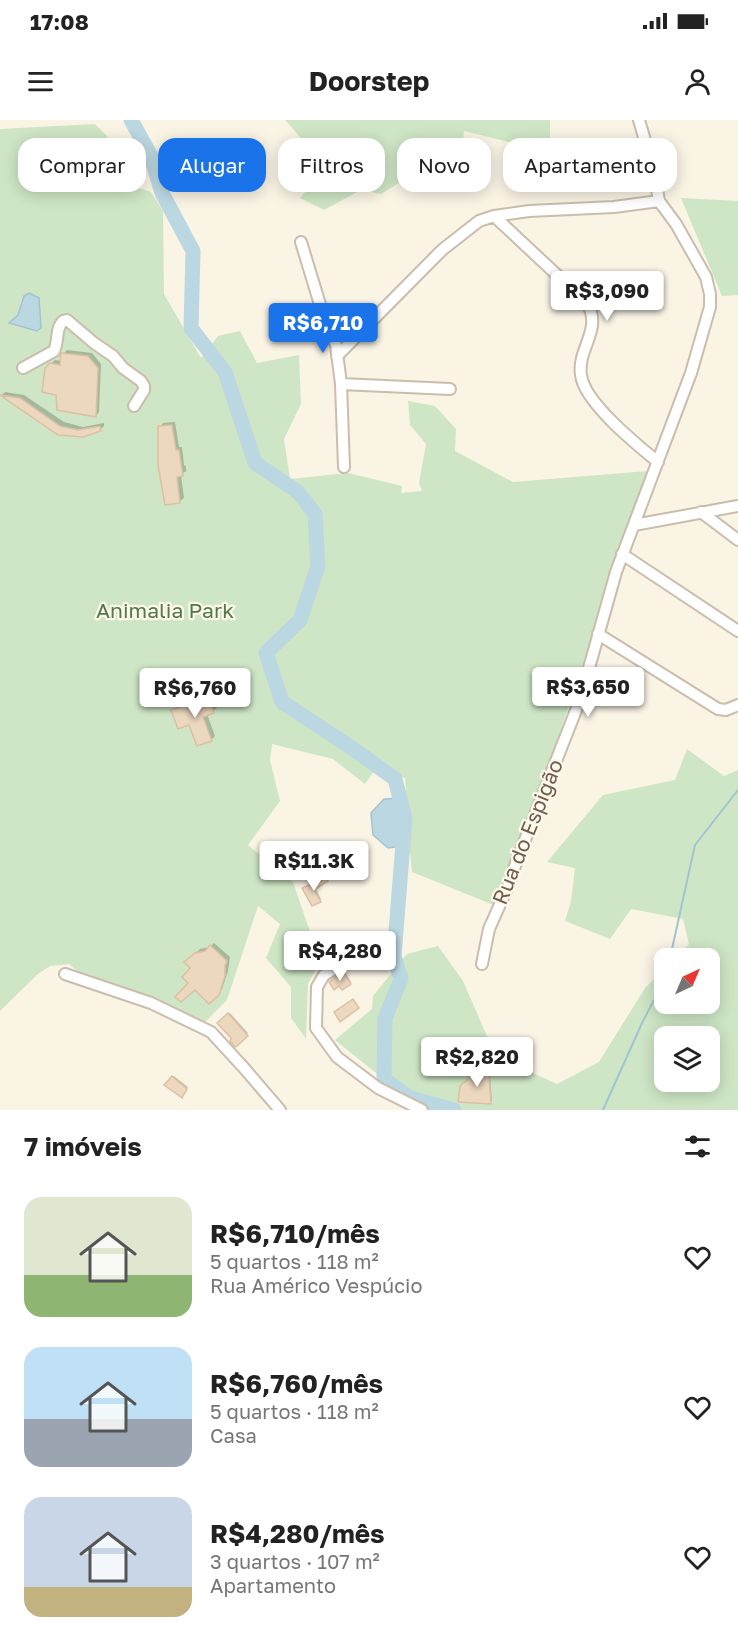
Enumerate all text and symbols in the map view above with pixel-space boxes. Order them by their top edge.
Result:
text: 17:08 [30,8,89,35]
icon: menu [24,65,57,98]
text: Doorstep [309,65,429,97]
icon: person [681,65,714,98]
chip: Comprar [18,138,146,192]
chip: Alugar [158,138,266,192]
chip: Filtros [278,138,385,192]
chip: Novo [397,138,491,192]
chip: Apartamento [503,138,677,192]
pin: R$3,090 [552,271,662,322]
text: R$3,090 [565,278,649,302]
pin: R$6,710 [268,303,378,354]
text: R$6,710 [283,310,363,334]
park label: Animalia Park [96,597,234,623]
pin: R$3,650 [533,667,643,718]
pin: R$6,760 [140,668,250,719]
text: R$3,650 [546,674,630,698]
text: R$6,760 [154,675,237,699]
street label: Rua do Espigão [486,755,568,908]
pin: R$11.3K [259,841,369,892]
text: R$11.3K [274,848,355,872]
pin: R$4,280 [285,931,395,982]
text: R$4,280 [298,938,382,962]
north arrow [654,948,720,1014]
map controls [654,948,720,1092]
button: layers [654,1026,720,1092]
pin: R$2,820 [422,1037,532,1088]
text: R$2,820 [435,1044,519,1068]
icon: filters [681,1130,714,1163]
text: 7 imóveis [24,1131,142,1162]
text: R$6,710/mês [210,1218,380,1249]
icon: home [72,1221,144,1293]
icon: heart [681,1241,714,1274]
text: 5 quartos · 118 m² [210,1249,379,1273]
text: Rua Américo Vespúcio [210,1273,422,1297]
text: R$6,760/mês [210,1368,383,1399]
icon: home [72,1371,144,1443]
icon: heart [681,1391,714,1424]
text: 5 quartos · 118 m² [210,1399,379,1423]
text: Casa [210,1423,257,1447]
text: R$4,280/mês [210,1518,385,1549]
icon: home [72,1521,144,1593]
icon: heart [681,1541,714,1574]
text: 3 quartos · 107 m² [210,1549,380,1573]
text: Apartamento [210,1573,336,1597]

